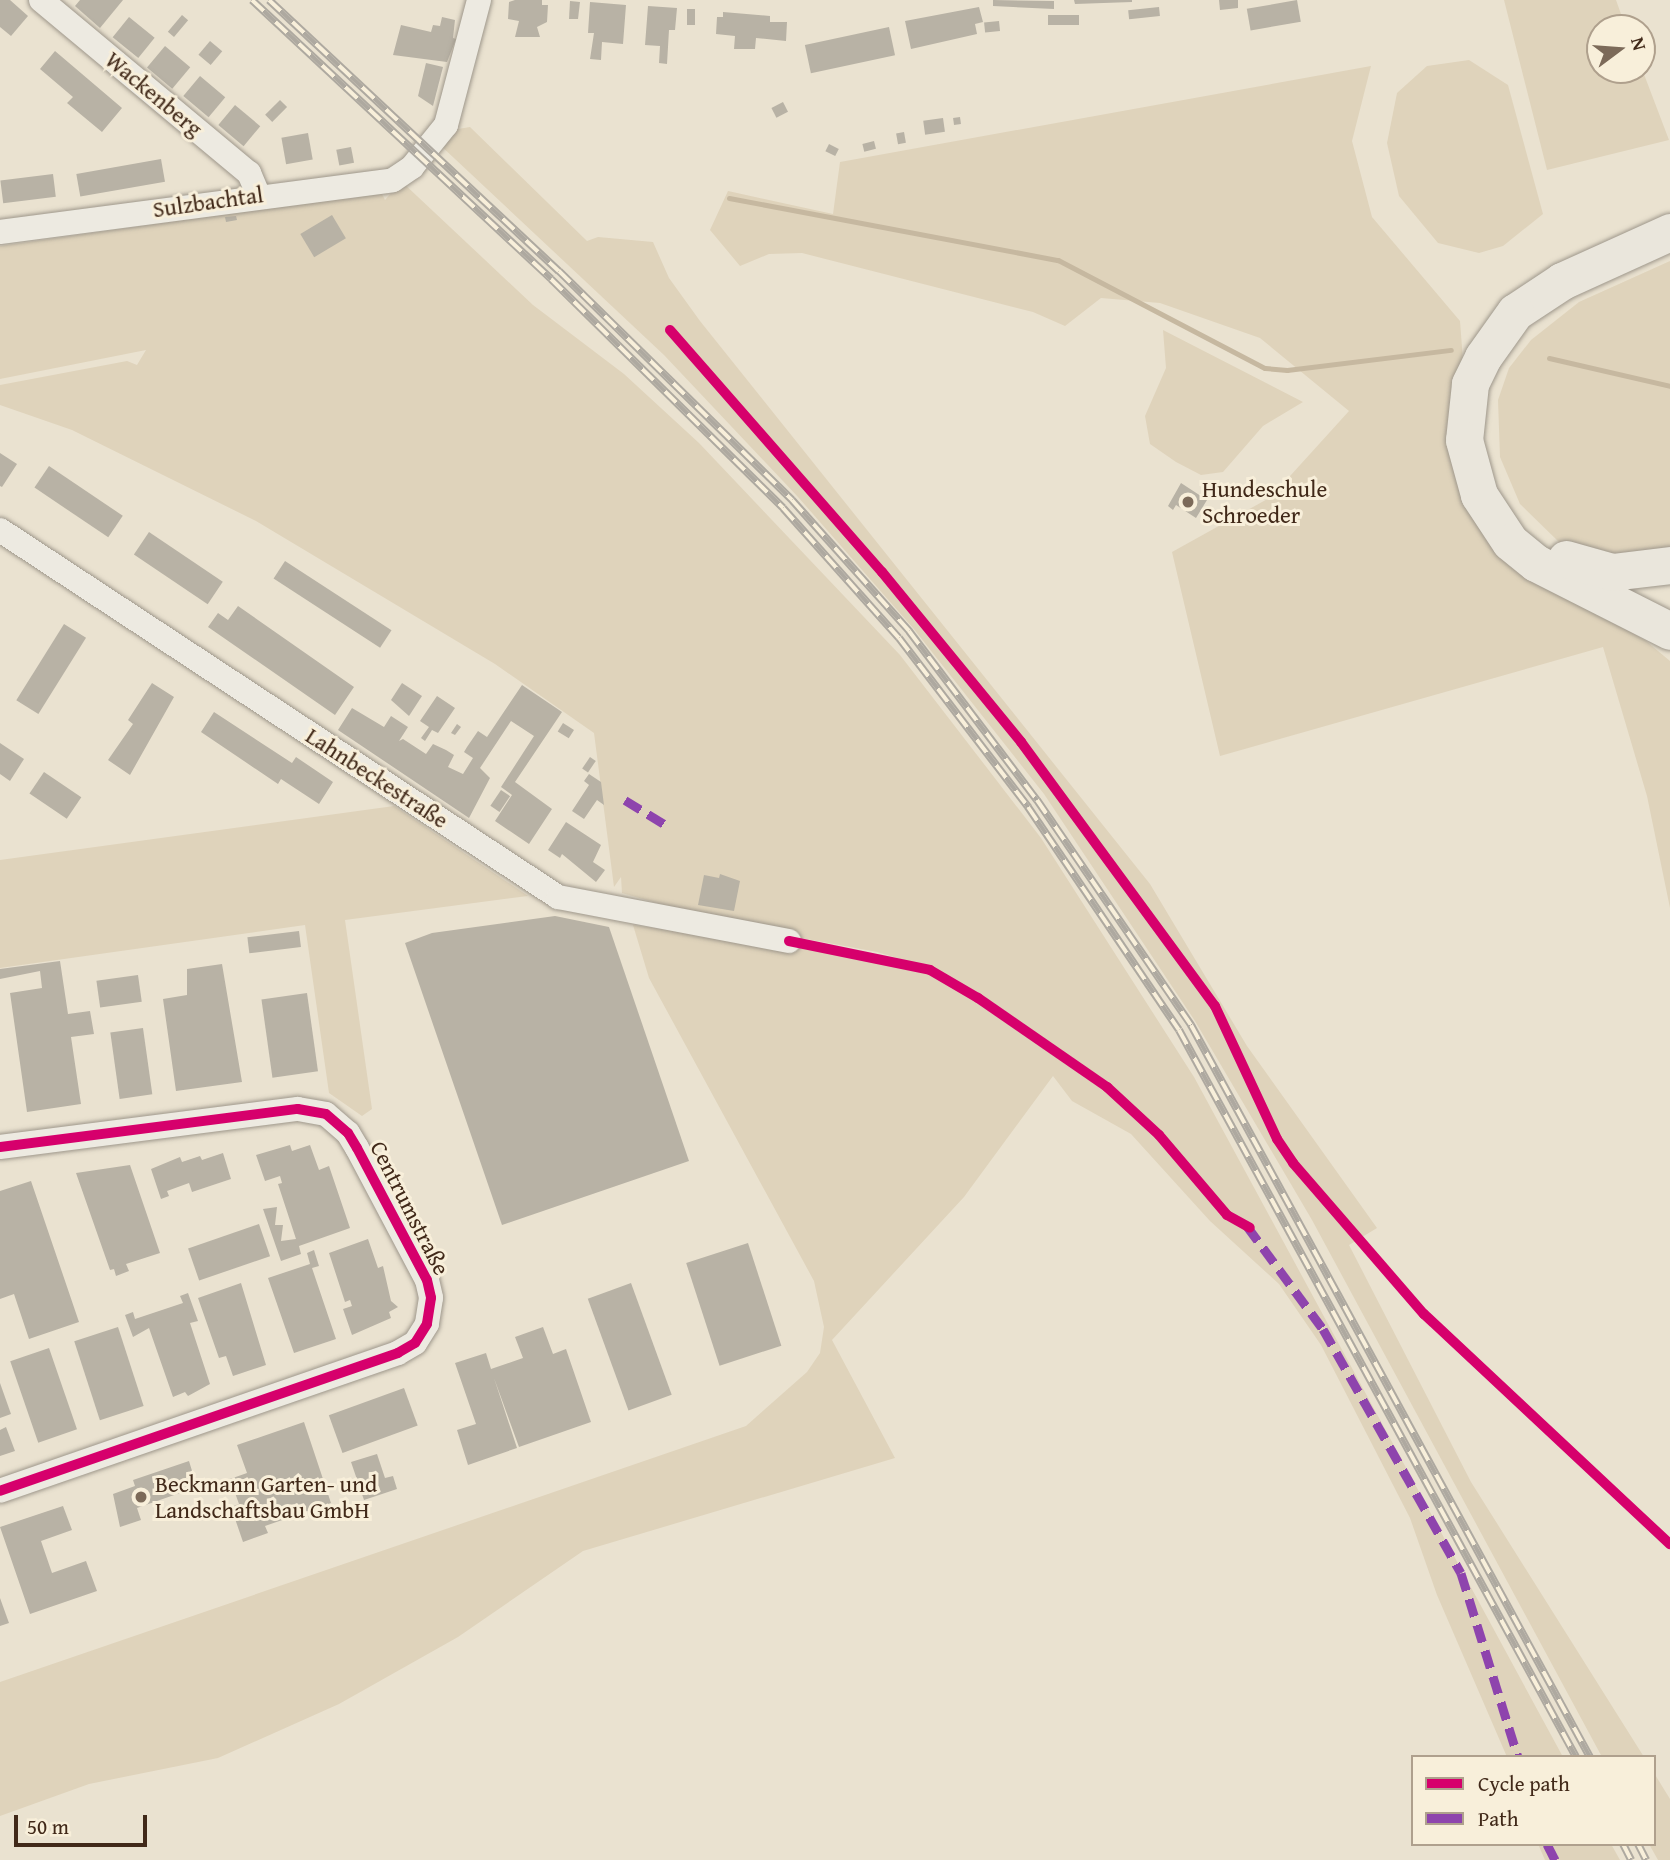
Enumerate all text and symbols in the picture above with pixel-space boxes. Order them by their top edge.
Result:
north arrow [1586,14,1656,84]
text: N [1624,34,1654,54]
street label: Wackenberg [100,46,208,142]
street label: Sulzbachtal [151,181,265,223]
place label: Hundeschule Schroeder [1202,475,1327,529]
marker: Hundeschule Schroeder [1180,494,1196,510]
street label: Lahnbeckestraße [301,722,453,834]
street label: Centrumstraße [364,1136,456,1280]
place label: Beckmann Garten- und Landschaftsbau GmbH [155,1470,377,1524]
marker: Beckmann Garten- und Landschaftsbau GmbH [133,1489,149,1505]
legend [1411,1755,1656,1846]
text: Cycle path [1478,1768,1570,1799]
scale bar [18,1800,150,1844]
text: Path [1478,1803,1518,1834]
text: 50 m [27,1811,69,1842]

